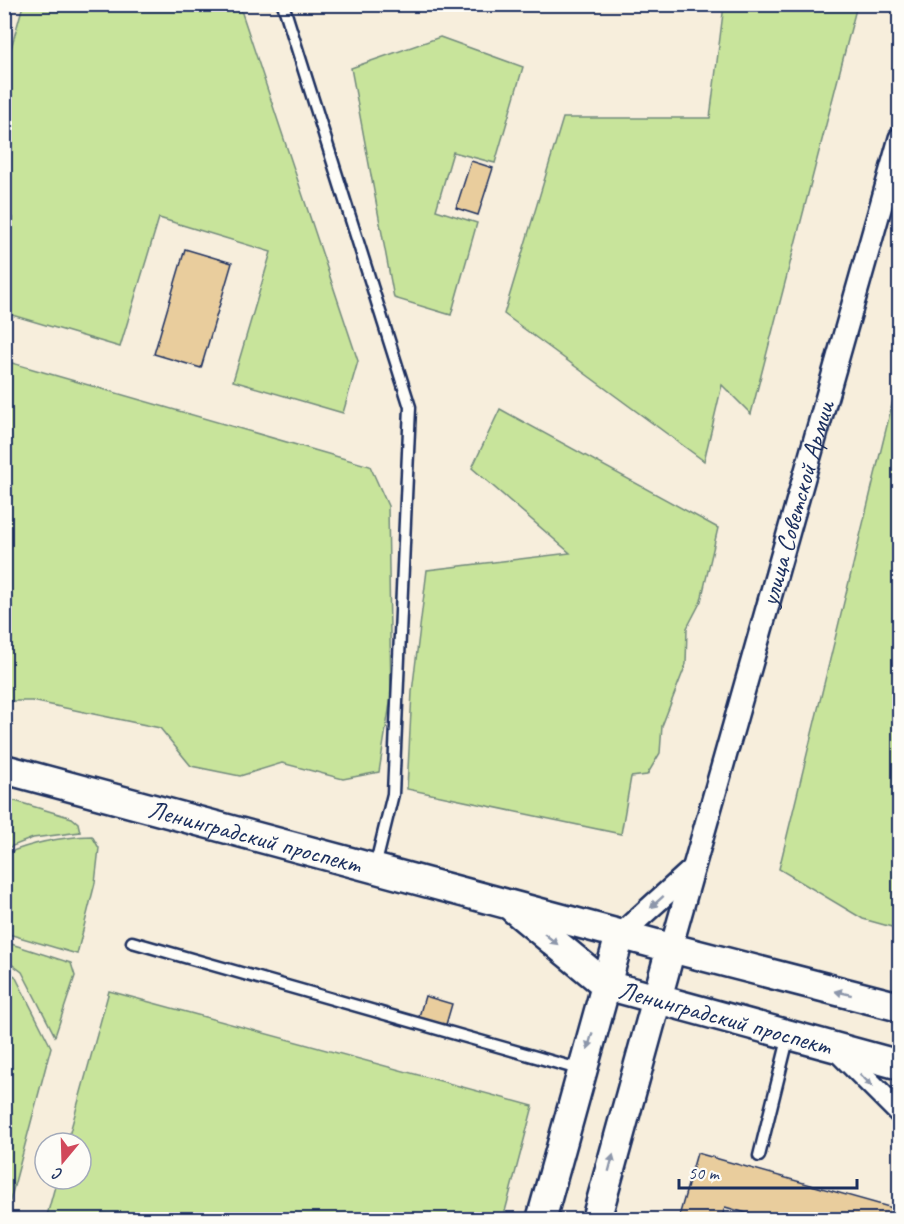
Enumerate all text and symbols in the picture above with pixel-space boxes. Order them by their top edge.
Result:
street label: улица Советской Армии [752,396,842,612]
street label: Ленинградский проспект [145,792,367,882]
one-way arrow [650,894,664,908]
one-way arrow [543,933,558,945]
street label: Ленинградский проспект [615,973,837,1063]
one-way arrow [833,988,851,997]
one-way arrow [585,1032,594,1050]
one-way arrow [859,1073,873,1087]
north arrow [33,1131,93,1191]
scale bar [679,1152,858,1190]
one-way arrow [607,1154,617,1172]
text: 50 m [688,1162,721,1184]
text: С [49,1163,65,1185]

